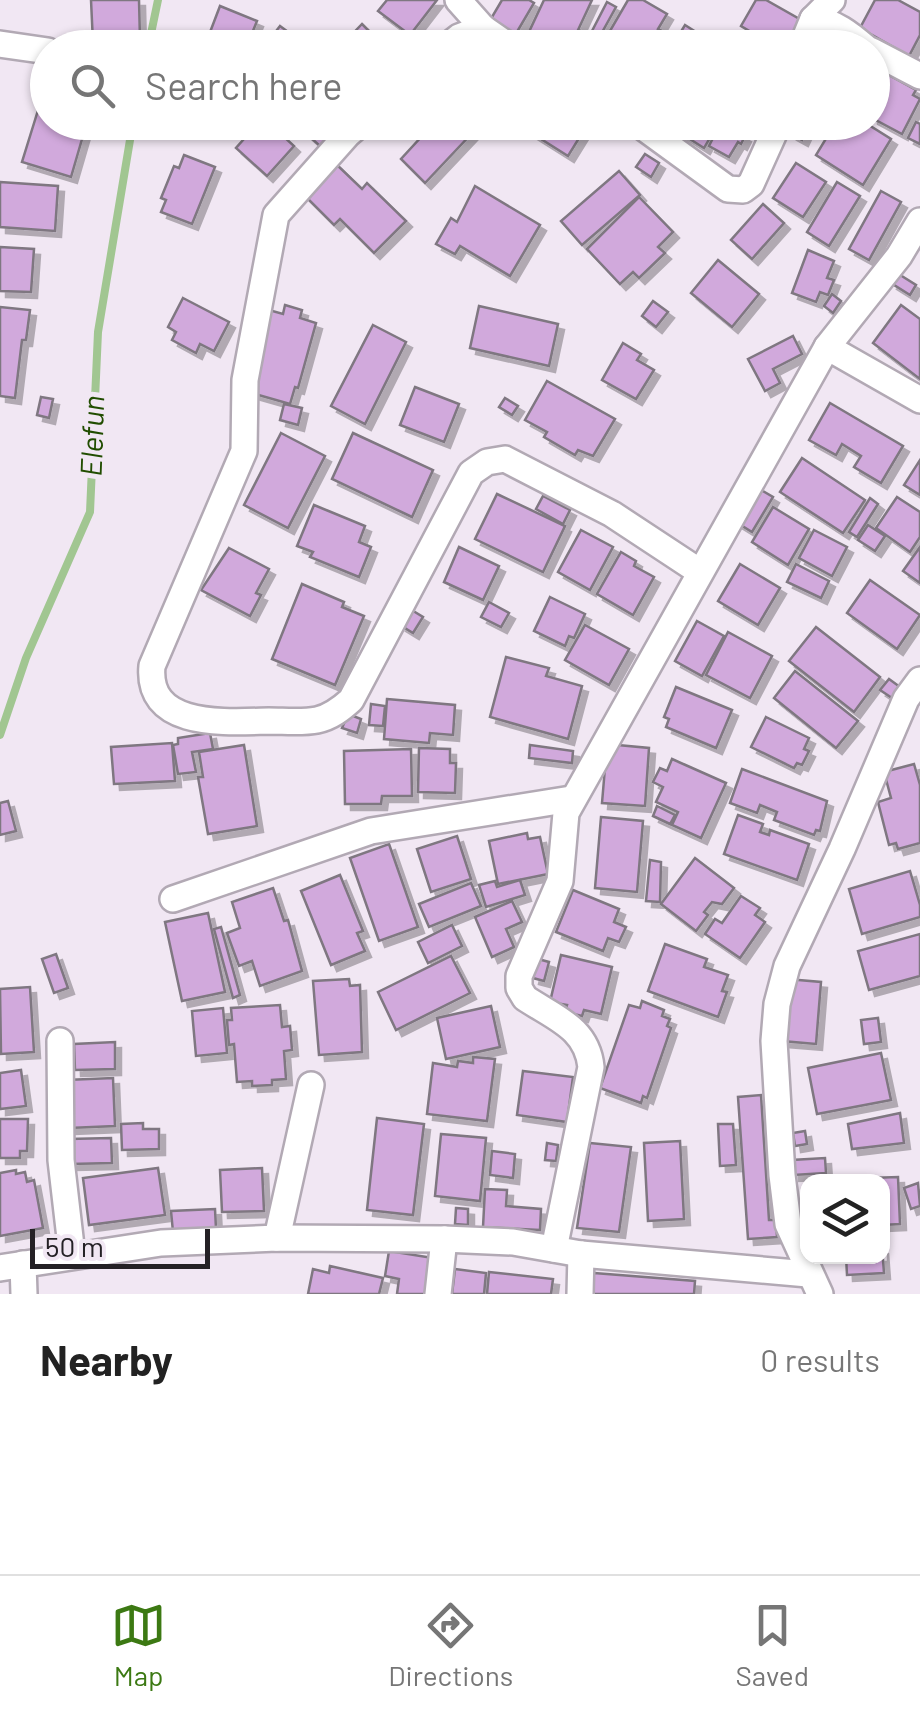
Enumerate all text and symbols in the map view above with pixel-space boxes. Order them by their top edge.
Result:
search box [30,30,890,140]
icon: search [65,58,120,113]
text: Search here [145,62,343,108]
water label: Elefun [72,395,110,477]
map controls [800,1174,890,1264]
button: layers [800,1174,890,1264]
scale bar [30,1224,210,1268]
text: 50 m [45,1229,104,1263]
text: Nearby [40,1334,173,1384]
text: 0 results [760,1340,880,1378]
tab: Map [111,1598,166,1692]
tab: Directions [388,1598,513,1692]
tab: Saved [735,1598,809,1692]

